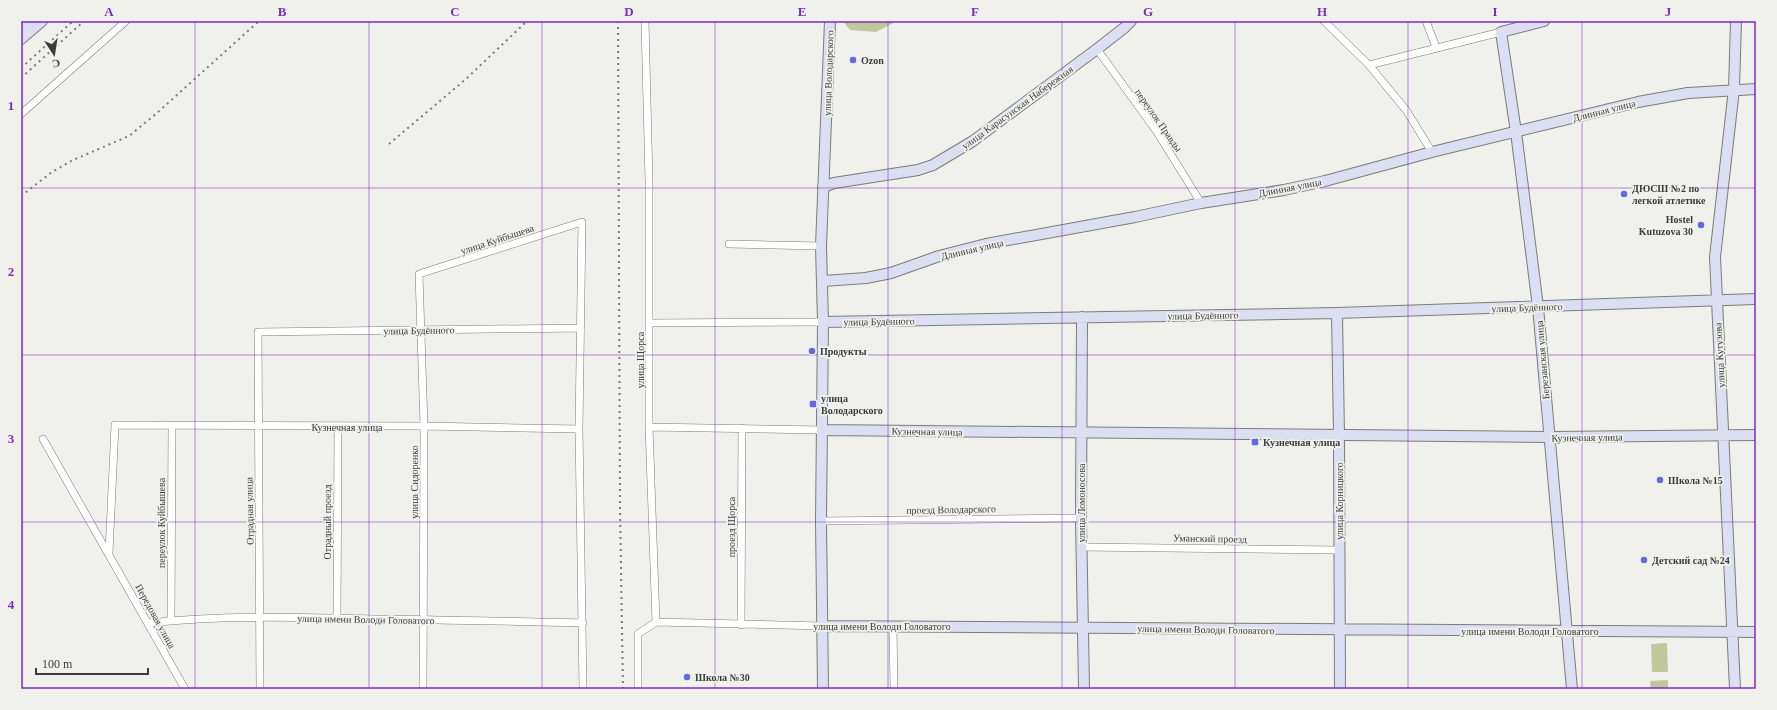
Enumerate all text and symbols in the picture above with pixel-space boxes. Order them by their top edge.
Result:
text: A [104,4,114,19]
text: B [278,4,287,19]
text: C [450,4,460,19]
text: D [624,4,634,19]
text: E [798,4,806,19]
text: F [971,4,979,19]
text: G [1143,4,1153,19]
text: H [1317,4,1327,19]
text: I [1492,4,1498,19]
text: J [1665,4,1672,19]
street label: улица Володарского [822,30,835,116]
north arrow [34,34,74,74]
marker: Ozon [848,55,858,65]
place label: Ozon [861,55,884,66]
text: С [51,57,61,70]
street label: улица Карасунская Набережная [960,63,1075,151]
street label: переулок Правды [1133,87,1184,154]
street label: Длинная улица [1572,97,1637,124]
text: 1 [8,98,14,113]
street label: Длинная улица [1258,176,1323,199]
place label: ДЮСШ №2 по легкой атлетике [1632,183,1706,206]
marker: ДЮСШ №2 по легкой атлетике [1619,189,1629,199]
place label: Hostel Kutuzova 30 [1639,214,1693,237]
marker: Hostel Kutuzova 30 [1696,220,1706,230]
street label: улица Куйбышева [459,222,536,257]
street label: Длинная улица [940,237,1005,262]
text: 2 [8,264,14,279]
street label: улица Будённого [1491,301,1563,314]
street label: улица Будённого [1167,309,1239,322]
street label: улица Будённого [843,315,915,328]
street label: Березанская улица [1534,320,1551,400]
street label: улица Кутузова [1712,322,1727,388]
street label: улица Будённого [383,324,455,337]
street label: улица Щорса [635,331,646,388]
marker: Продукты [807,346,817,356]
place label: Продукты [820,346,867,357]
place label: улица Володарского [821,393,883,416]
marker: улица Володарского [808,399,818,409]
street label: Кузнечная улица [311,422,383,433]
street label: Кузнечная улица [891,425,963,438]
text: 3 [8,431,15,446]
street label: Кузнечная улица [1551,431,1623,444]
marker: Кузнечная улица [1250,437,1260,447]
place label: Кузнечная улица [1263,437,1340,448]
street label: улица Сидоренко [409,445,420,519]
street label: улица Корницкого [1334,462,1345,540]
street label: улица Ломоносова [1076,463,1087,542]
marker: Школа №15 [1655,475,1665,485]
place label: Школа №15 [1668,475,1723,486]
street label: Отрадная улица [243,476,256,545]
street label: переулок Куйбышева [156,477,167,568]
street label: Отрадный проезд [322,484,333,560]
street label: проезд Щорса [726,496,737,557]
street label: проезд Володарского [906,503,996,516]
street label: Уманский проезд [1173,532,1247,545]
marker: Детский сад №24 [1639,555,1649,565]
place label: Детский сад №24 [1652,555,1730,566]
street label: Передовая улица [133,582,178,651]
text: 4 [8,597,15,612]
street label: улица имени Володи Головатого [297,613,435,626]
street label: улица имени Володи Головатого [813,621,951,632]
street label: улица имени Володи Головатого [1137,623,1275,636]
street label: улица имени Володи Головатого [1461,626,1599,637]
scale bar [36,650,148,676]
text: 100 m [42,657,73,671]
marker: Школа №30 [682,672,692,682]
place label: Школа №30 [695,672,750,683]

